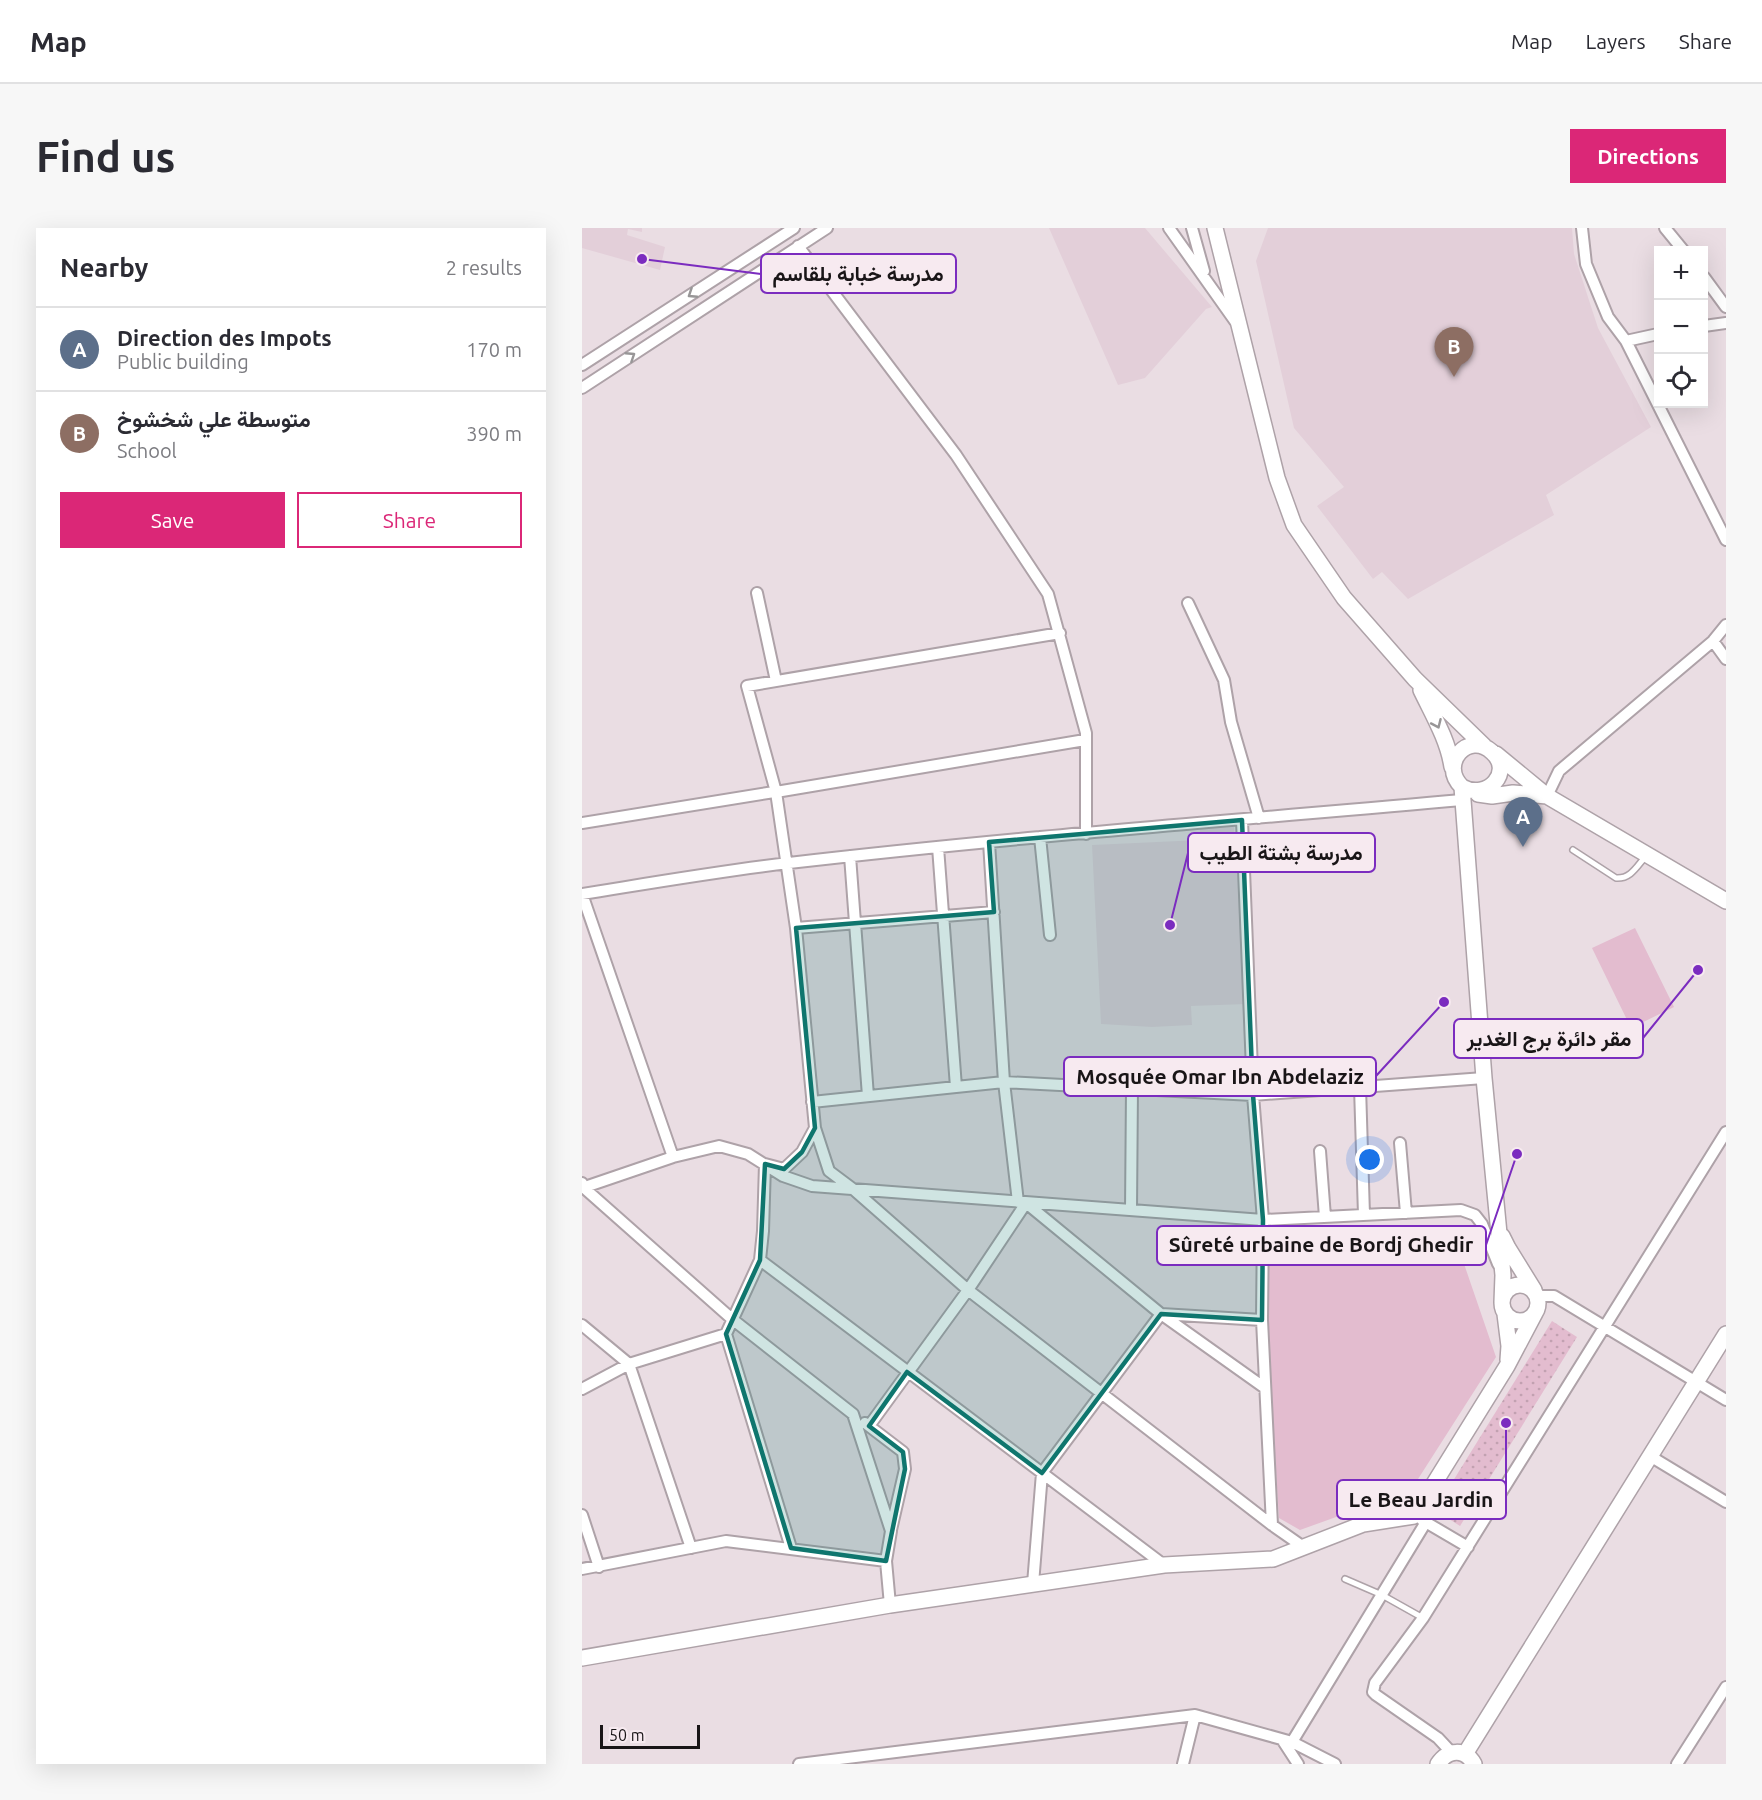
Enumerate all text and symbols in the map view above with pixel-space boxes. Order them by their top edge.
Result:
text: Map [30,26,87,57]
text: Map [1511,29,1552,53]
text: Layers [1585,29,1646,53]
text: Share [1679,29,1732,53]
button: Directions [1570,129,1726,183]
text: Find us [36,133,175,180]
map controls [1654,246,1708,408]
button: + [1654,246,1708,300]
text: Nearby [60,253,148,282]
callout: مدرسة خبابة بلقاسم [761,254,956,293]
text: 2 results [446,256,522,279]
text: مدرسة خبابة بلقاسم [772,261,944,288]
one-way arrow [687,287,698,298]
button: − [1654,300,1708,354]
text: Direction des Impots [117,325,332,350]
pin: B [1434,328,1474,377]
text: A [72,338,87,361]
text: 170 m [466,338,522,361]
text: Public building [117,350,249,373]
one-way arrow [624,352,635,363]
button: locate [1654,354,1708,408]
text: متوسطة علي شخشوخ [117,406,311,431]
text: B [73,422,86,445]
text: 390 m [466,422,522,445]
text: School [117,439,177,462]
button: Save [60,492,285,548]
button: Share [297,492,522,548]
one-way arrow [1430,718,1442,729]
pin: A [1504,798,1542,847]
callout: مدرسة بشتة الطيب [1188,833,1375,872]
text: مدرسة بشتة الطيب [1199,840,1363,866]
callout: مقر دائرة برج الغدير [1454,1019,1643,1058]
text: مقر دائرة برج الغدير [1466,1026,1631,1053]
callout: Mosquée Omar Ibn Abdelaziz [1064,1057,1376,1096]
text: Mosquée Omar Ibn Abdelaziz [1076,1064,1364,1088]
your location [1355,1145,1384,1174]
callout: Sûreté urbaine de Bordj Ghedir [1157,1226,1486,1265]
text: Sûreté urbaine de Bordj Ghedir [1169,1232,1474,1256]
callout: Le Beau Jardin [1337,1480,1506,1519]
text: Le Beau Jardin [1349,1487,1493,1511]
scale bar [600,1722,700,1750]
text: 50 m [609,1726,645,1744]

